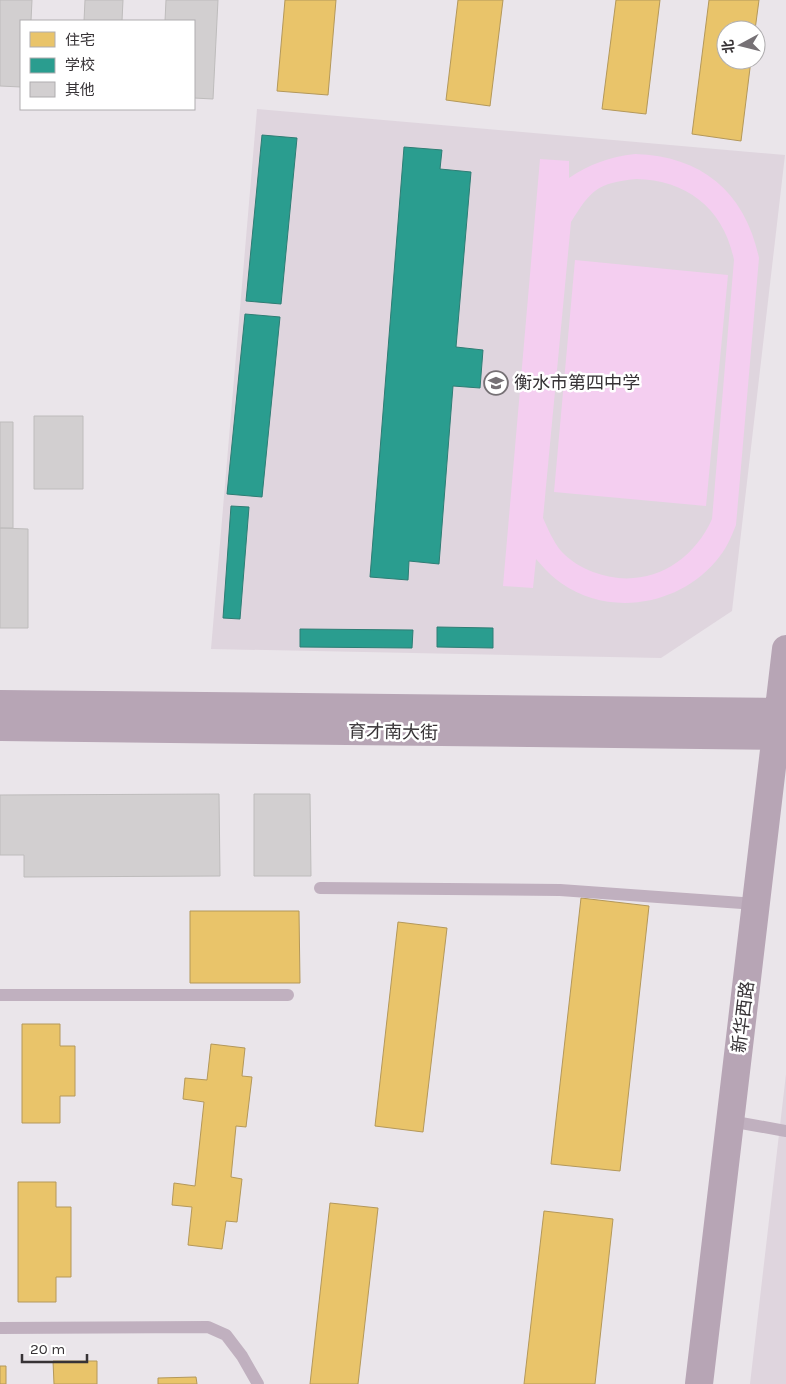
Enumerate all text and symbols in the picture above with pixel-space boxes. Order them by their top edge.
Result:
legend [20,20,195,110]
north arrow [716,20,766,70]
text: 住宅 [65,31,95,49]
text: 北 [719,39,738,55]
text: 学校 [65,56,95,74]
text: 其他 [65,81,95,99]
school or university icon: 衡水市第四中学 [483,370,509,396]
place label: 衡水市第四中学 [514,372,640,394]
street label: 育才南大街 [348,720,438,744]
street label: 新华西路 [728,980,758,1054]
scale bar [22,1332,88,1364]
text: 20 m [30,1340,65,1358]

